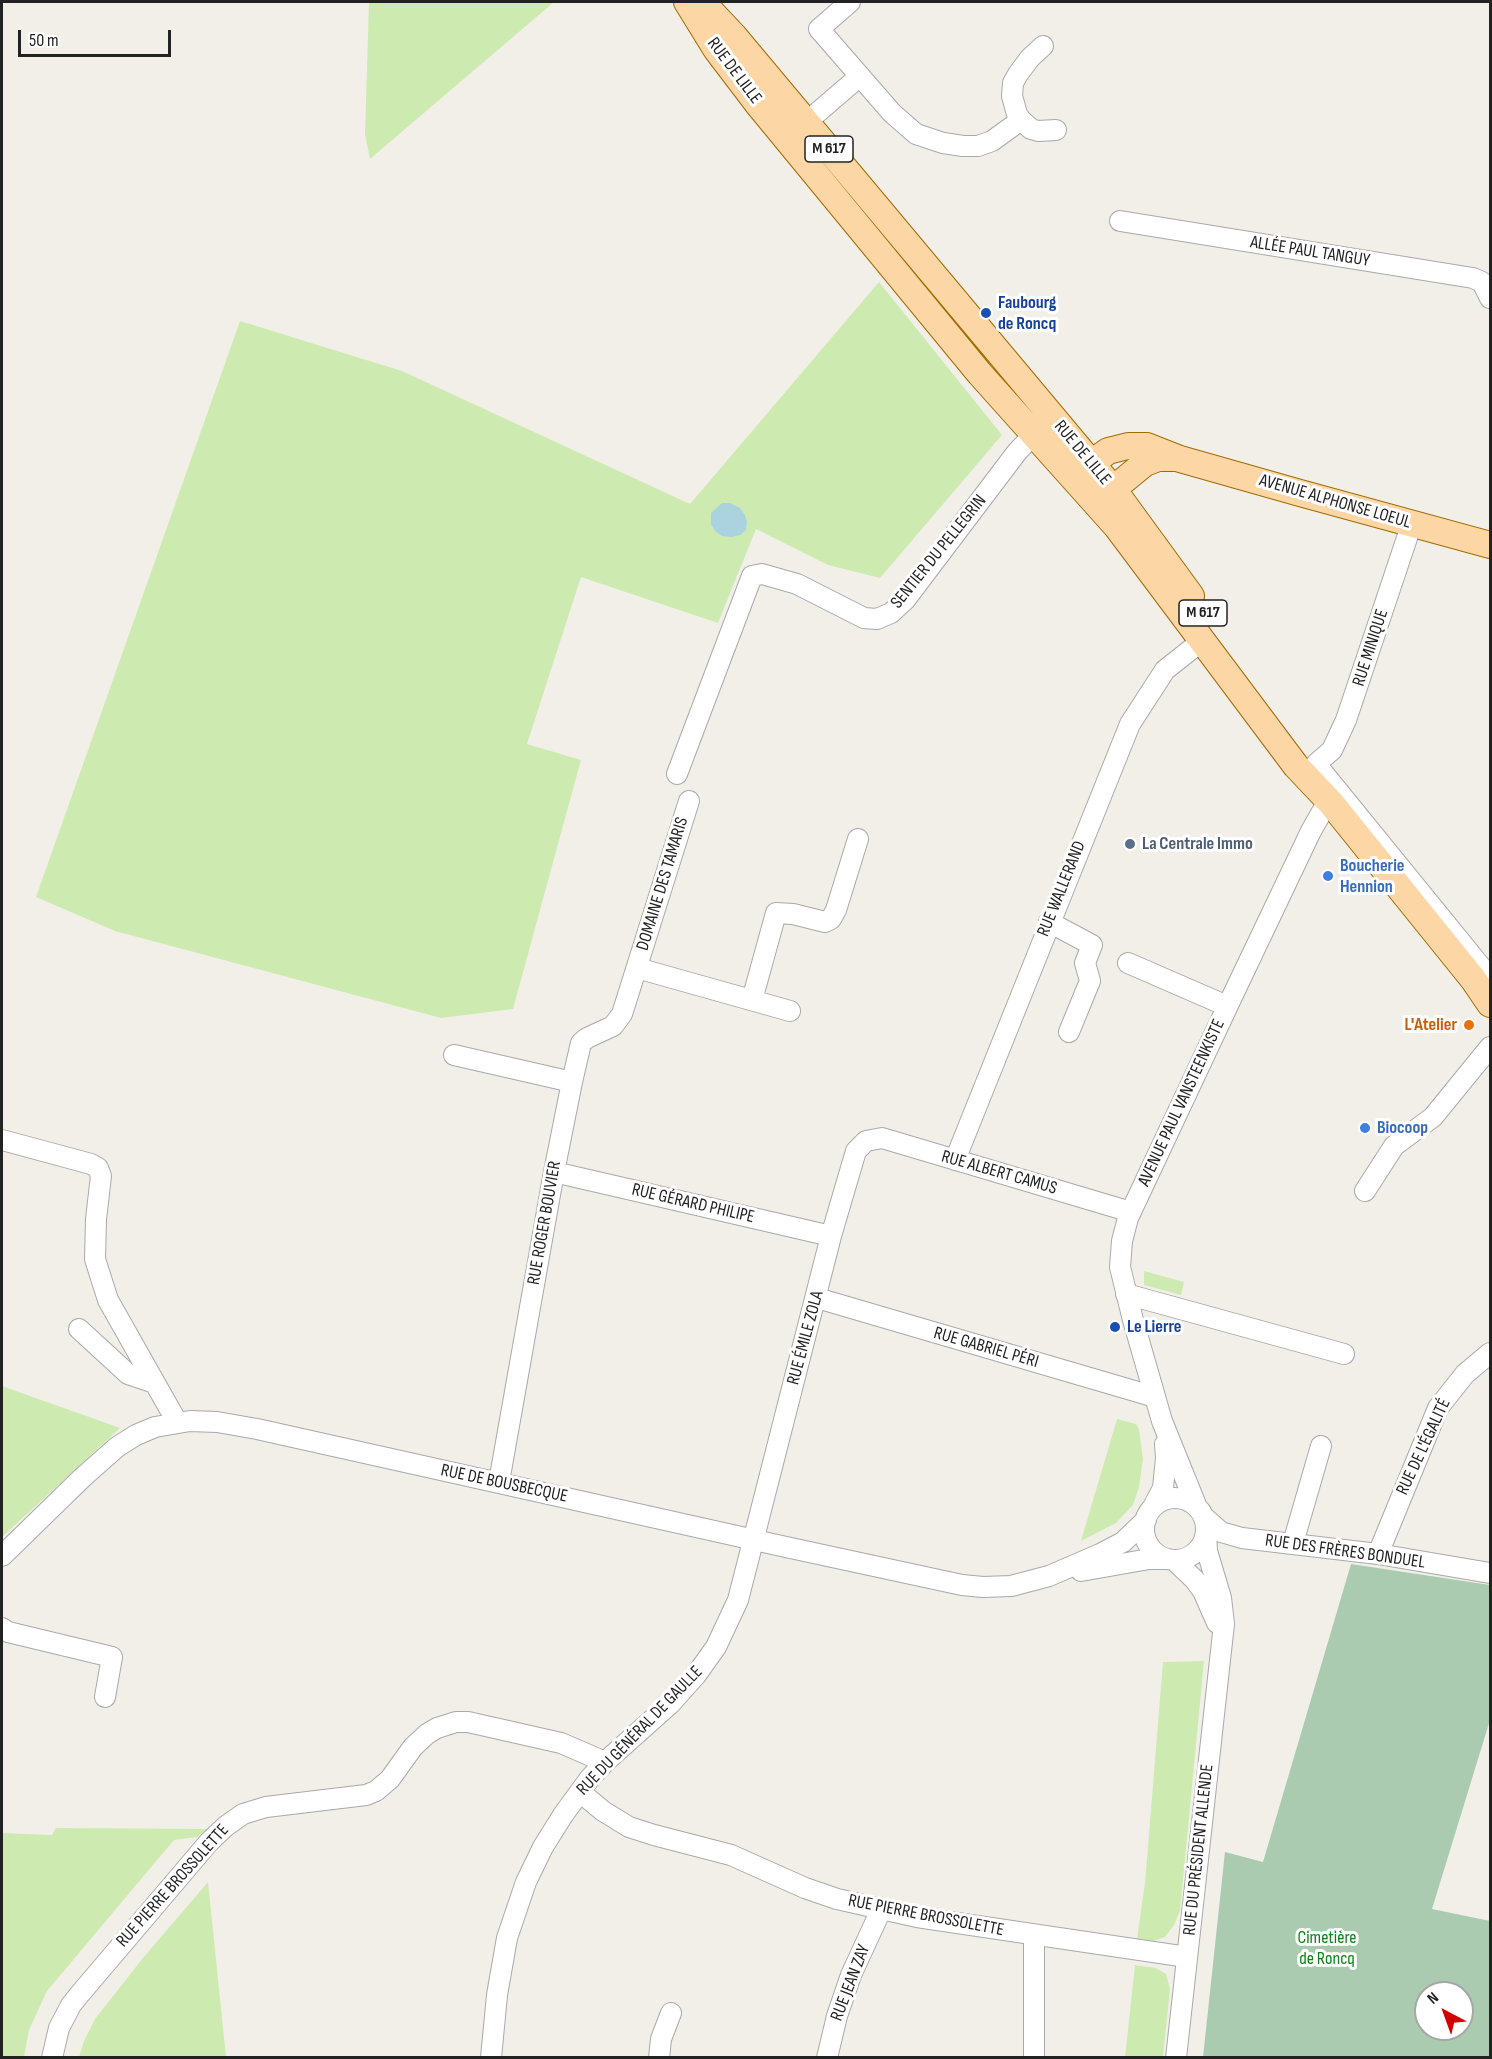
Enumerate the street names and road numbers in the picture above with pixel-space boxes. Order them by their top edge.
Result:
street label: RUE DE LILLE [702,34,766,108]
road number: M 617 [805,136,853,162]
street label: ALLÉE PAUL TANGUY [1249,232,1371,272]
street label: RUE DE LILLE [1049,416,1115,490]
street label: AVENUE ALPHONSE LOEUL [1257,470,1413,534]
street label: SENTIER DU PELLEGRIN [887,491,991,613]
road number: M 617 [1179,600,1227,626]
street label: RUE MINIQUE [1348,607,1394,689]
street label: DOMAINE DES TAMARIS [632,815,694,953]
street label: RUE WALLERAND [1033,838,1091,940]
street label: AVENUE PAUL VANSTEENKISTE [1134,1016,1230,1190]
street label: RUE ALBERT CAMUS [939,1146,1059,1200]
street label: RUE ROGER BOUVIER [523,1159,567,1287]
street label: RUE GÉRARD PHILIPE [629,1179,757,1229]
street label: RUE ÉMILE ZOLA [783,1288,829,1388]
street label: RUE GABRIEL PÉRI [931,1323,1041,1373]
street label: RUE DE L'ÉGALITÉ [1392,1395,1456,1499]
street label: RUE DE BOUSBECQUE [439,1460,569,1508]
street label: RUE DES FRÈRES BONDUEL [1264,1530,1426,1574]
street label: RUE DU GÉNÉRAL DE GAULLE [573,1662,707,1800]
street label: RUE DU PRÉSIDENT ALLENDE [1179,1763,1219,1937]
street label: RUE PIERRE BROSSOLETTE [112,1820,234,1952]
street label: RUE PIERRE BROSSOLETTE [846,1890,1006,1942]
street label: RUE JEAN ZAY [827,1942,875,2024]

